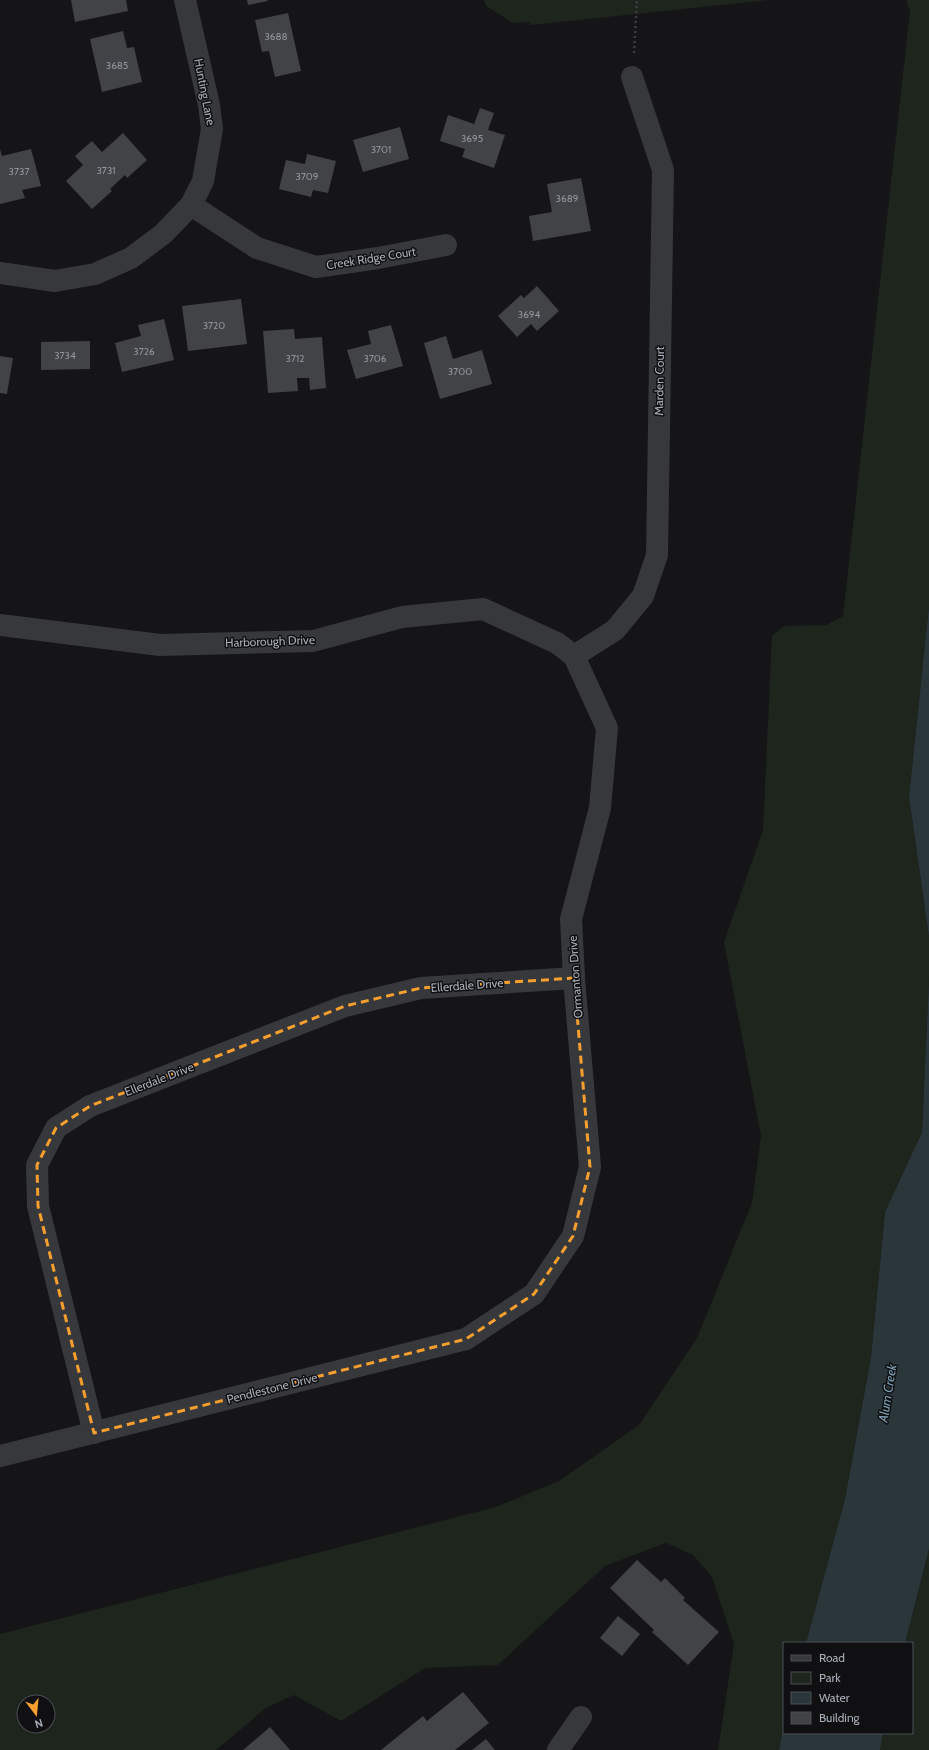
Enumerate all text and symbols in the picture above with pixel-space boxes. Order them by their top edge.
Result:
house number: 3688 [264,30,288,43]
street label: Hunting Lane [191,57,219,127]
house number: 3685 [106,59,128,72]
house number: 3695 [461,132,483,145]
house number: 3701 [371,143,391,156]
house number: 3731 [96,164,116,177]
house number: 3737 [9,165,29,178]
house number: 3709 [295,170,319,183]
house number: 3689 [556,192,579,205]
street label: Creek Ridge Court [325,244,417,272]
house number: 3694 [518,308,540,321]
house number: 3720 [203,319,225,332]
house number: 3726 [133,345,155,358]
street label: Marden Court [651,346,667,416]
house number: 3734 [54,349,76,362]
house number: 3712 [286,352,304,365]
house number: 3706 [363,352,387,365]
house number: 3700 [448,365,472,378]
street label: Harborough Drive [225,632,315,650]
street label: Ormanton Drive [565,935,585,1019]
street label: Ellerdale Drive [430,975,504,995]
street label: Ellerdale Drive [122,1059,196,1099]
water label: Alum Creek [874,1362,900,1424]
street label: Pendlestone Drive [225,1369,319,1407]
legend [783,1642,913,1734]
text: Road [819,1650,845,1665]
text: Park [819,1670,841,1685]
text: Water [819,1690,850,1705]
north arrow [16,1694,56,1734]
text: Building [819,1710,861,1725]
text: N [33,1716,44,1731]

